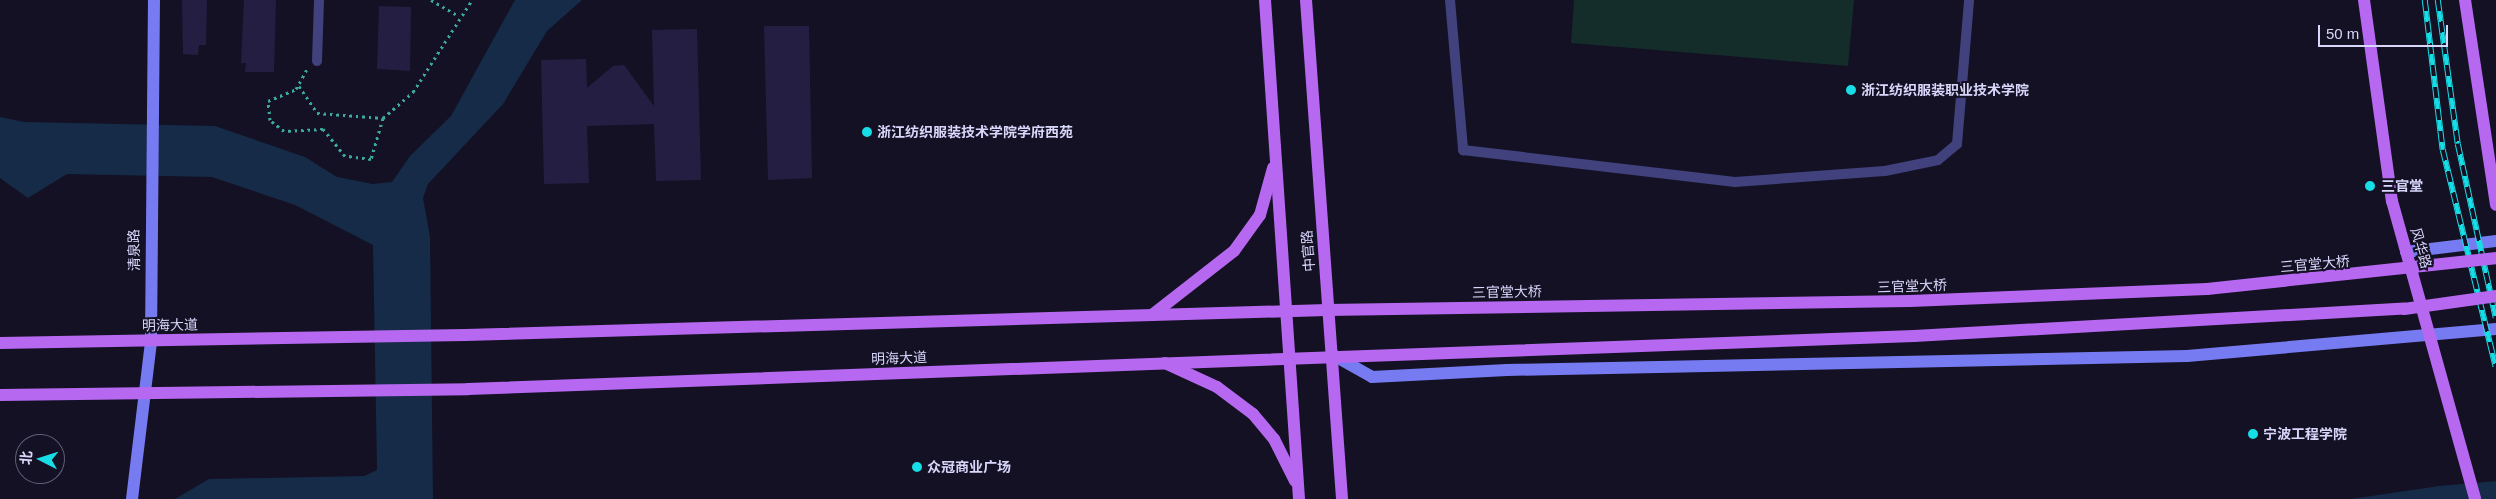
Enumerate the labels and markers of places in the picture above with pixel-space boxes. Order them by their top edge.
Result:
place label: 浙江纺织服装职业技术学院 [1861,82,2029,98]
marker: 浙江纺织服装职业技术学院 [1845,84,1857,96]
place label: 浙江纺织服装技术学院学府西苑 [877,124,1073,140]
marker: 浙江纺织服装技术学院学府西苑 [861,126,873,138]
place label: 三官堂 [2381,178,2423,194]
marker: 三官堂 [2363,179,2377,193]
place label: 宁波工程学院 [2263,426,2347,442]
marker: 宁波工程学院 [2247,428,2259,440]
place label: 众冠商业广场 [927,459,1011,475]
marker: 众冠商业广场 [911,461,923,473]

